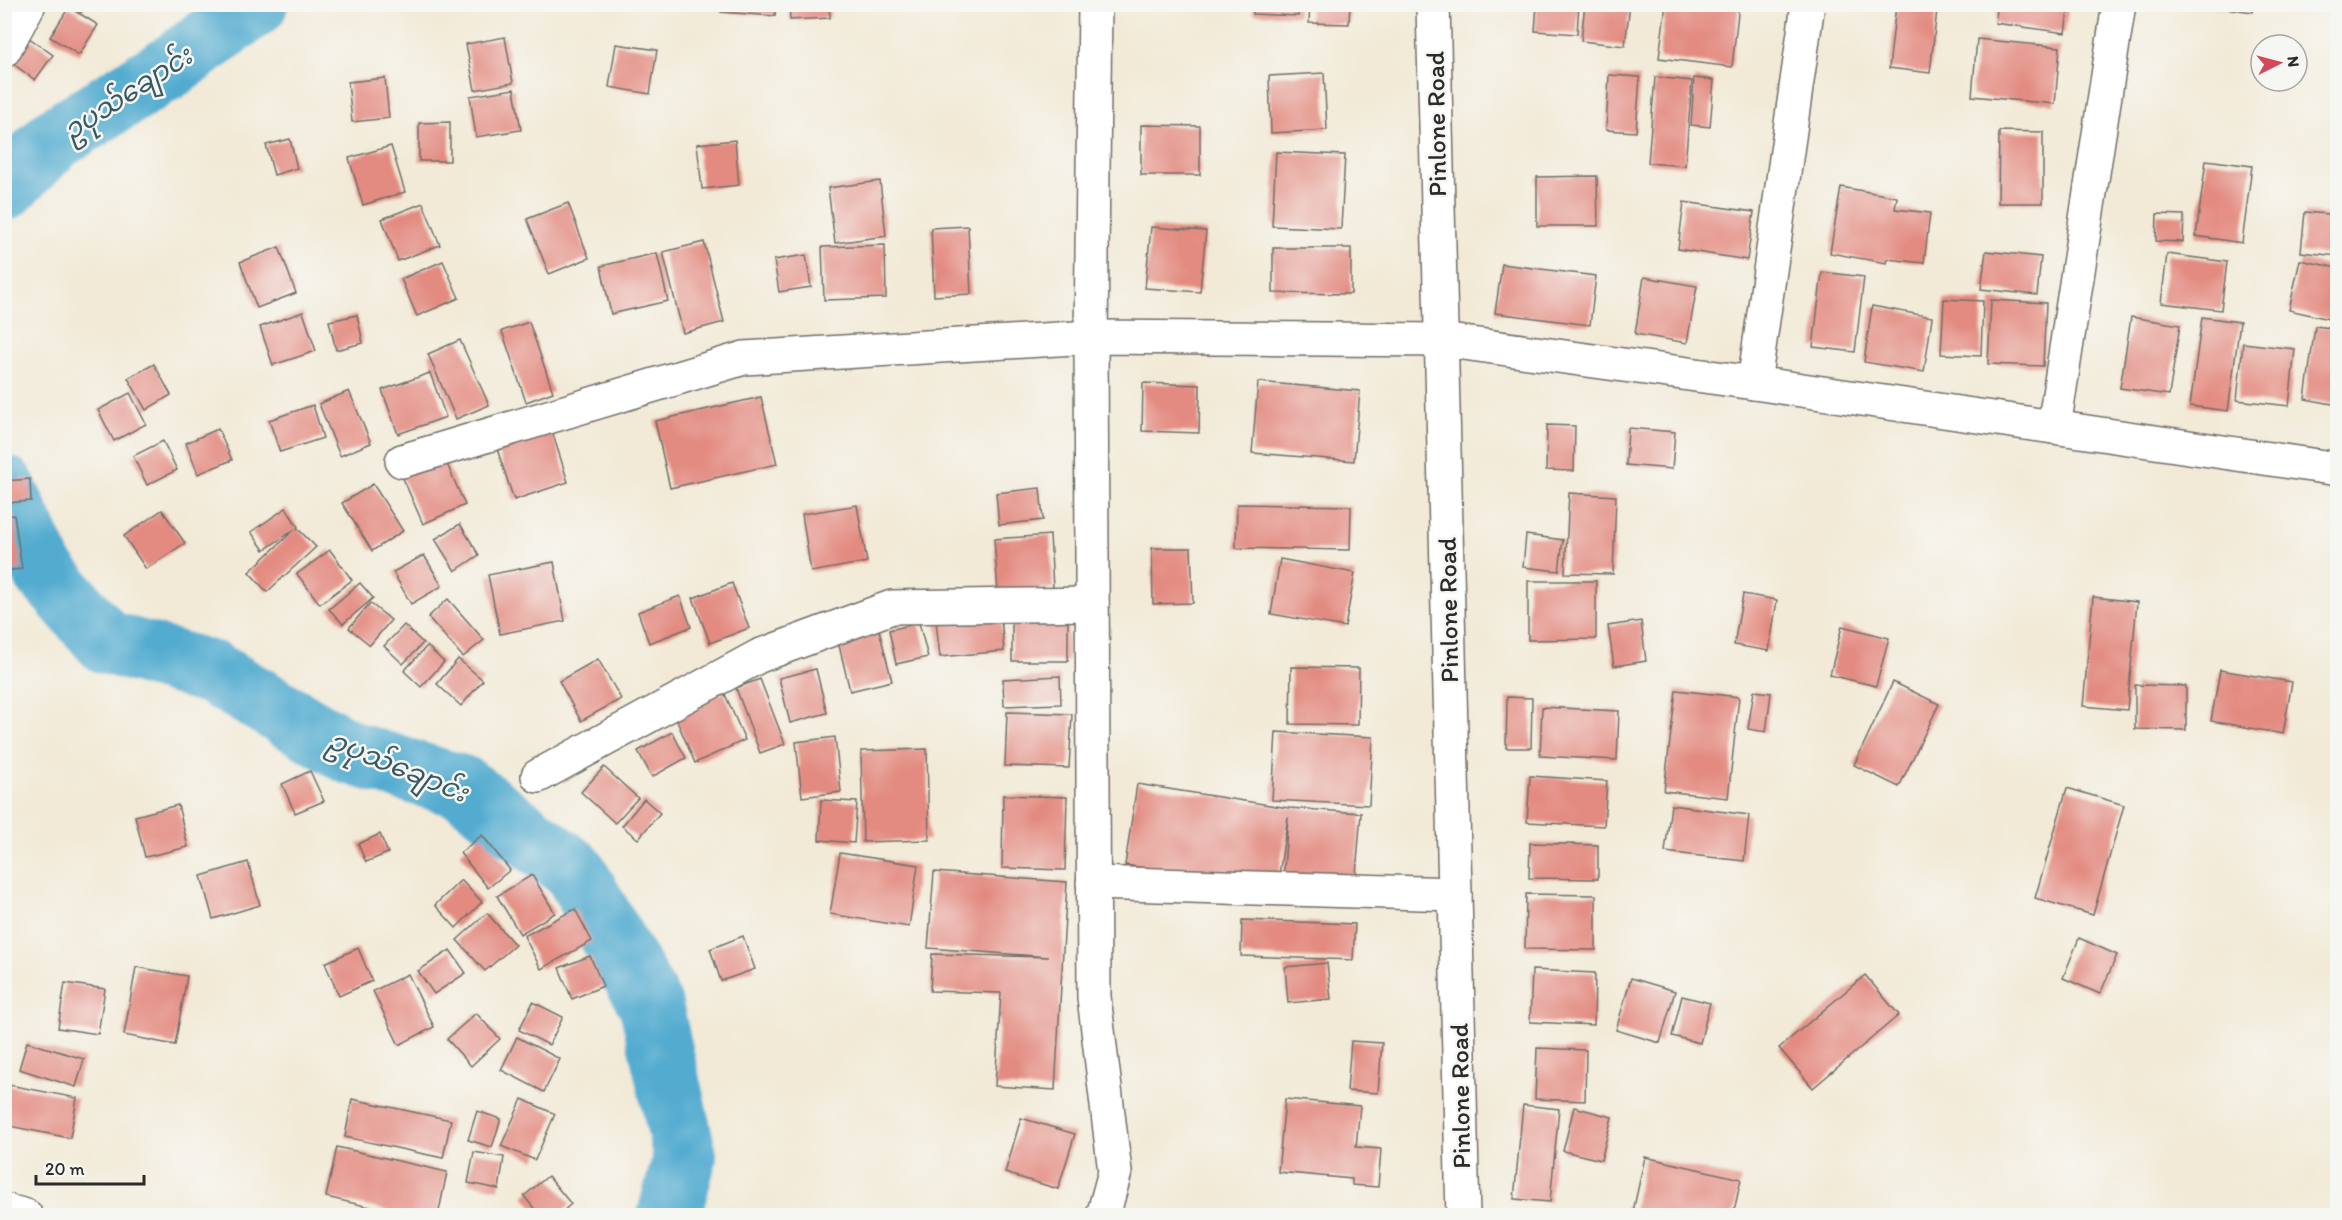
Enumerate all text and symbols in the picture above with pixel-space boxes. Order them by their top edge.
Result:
north arrow [2249,33,2309,93]
water label: ဥပုသ်ချောင်း [55,36,203,152]
street label: Pinlone Road [1419,50,1453,197]
text: N [2283,55,2303,68]
street label: Pinlone Road [1431,536,1465,683]
water label: ဥပုသ်ချောင်း [321,721,475,815]
street label: Pinlone Road [1443,1022,1477,1169]
scale bar [36,1148,144,1186]
text: 20 m [45,1158,85,1180]

